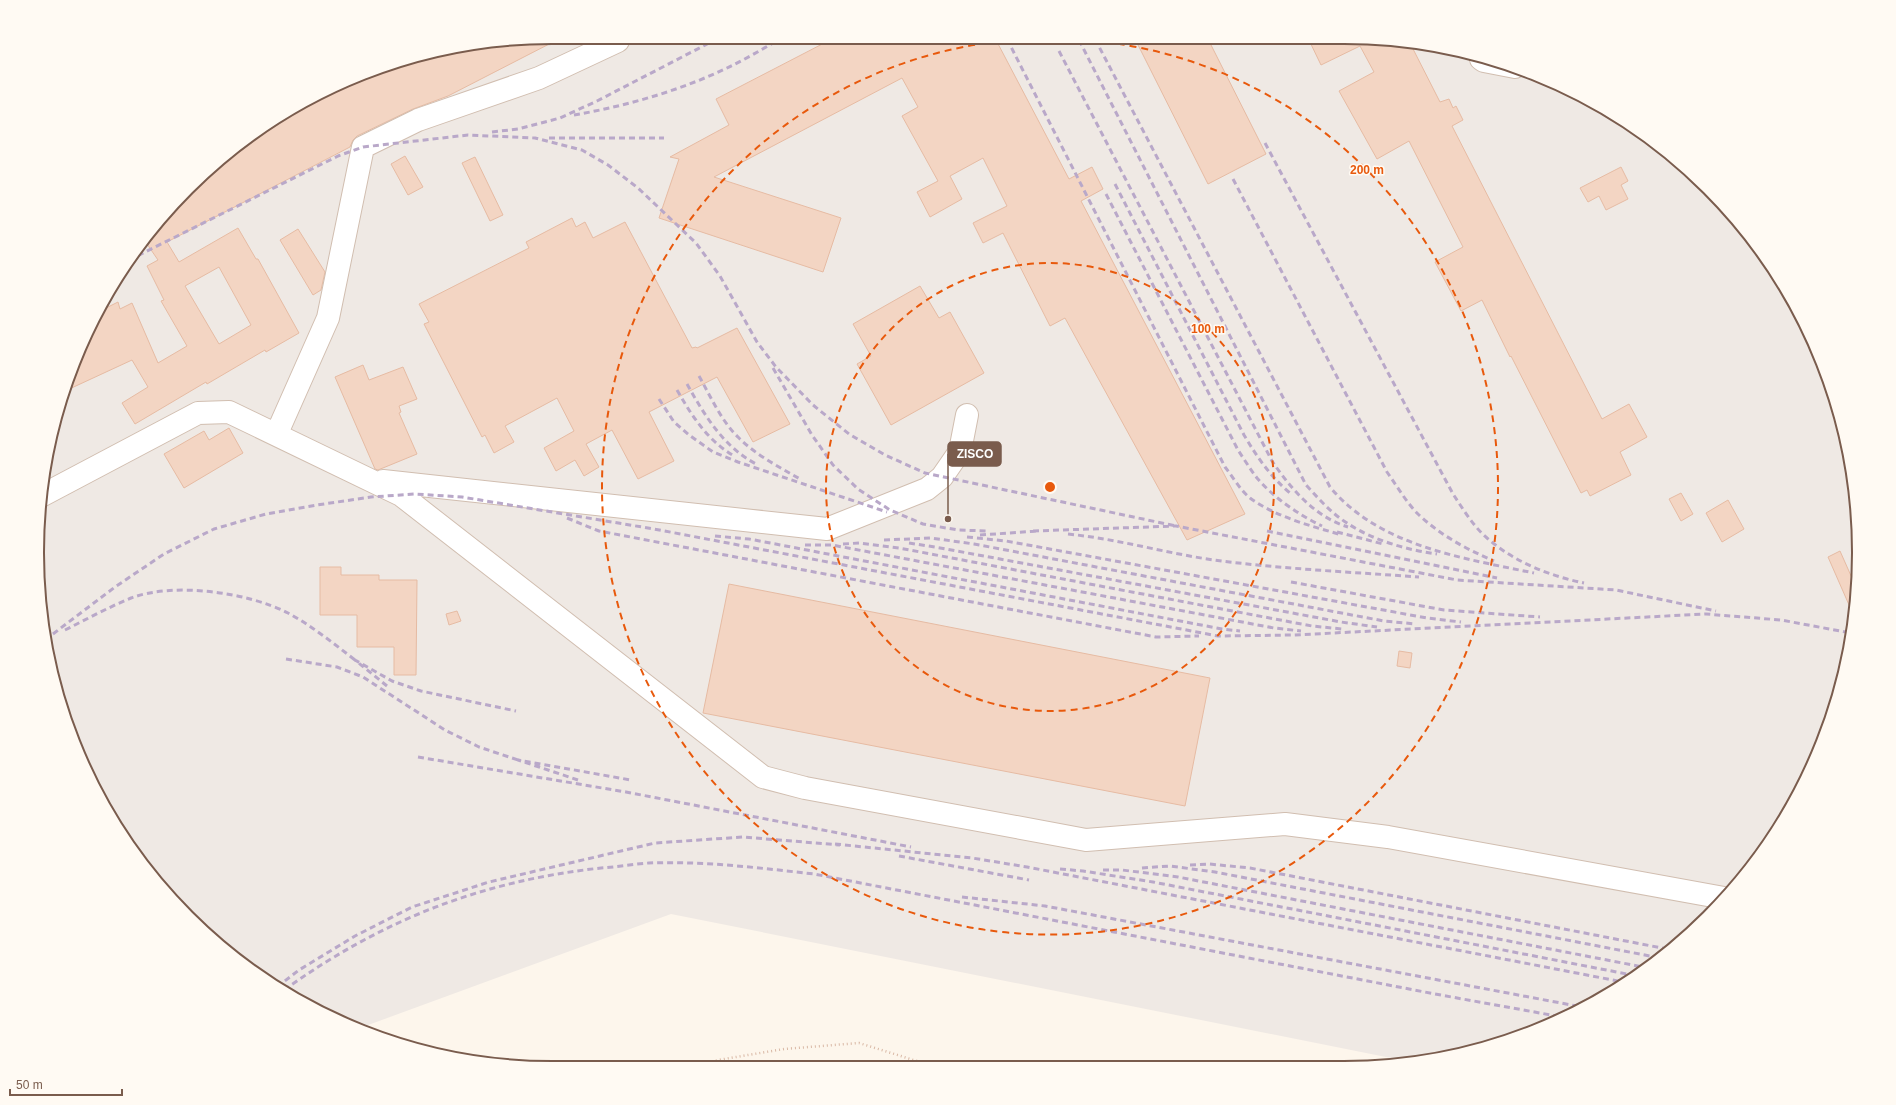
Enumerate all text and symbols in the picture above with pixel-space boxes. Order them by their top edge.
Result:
text: 200 m [1350,163,1384,177]
text: 100 m [1191,322,1225,336]
callout: ZISCO [948,442,1001,466]
text: ZISCO [957,447,993,461]
centre of rings [1043,480,1057,494]
scale bar [10,1071,122,1097]
text: 50 m [16,1078,43,1092]

